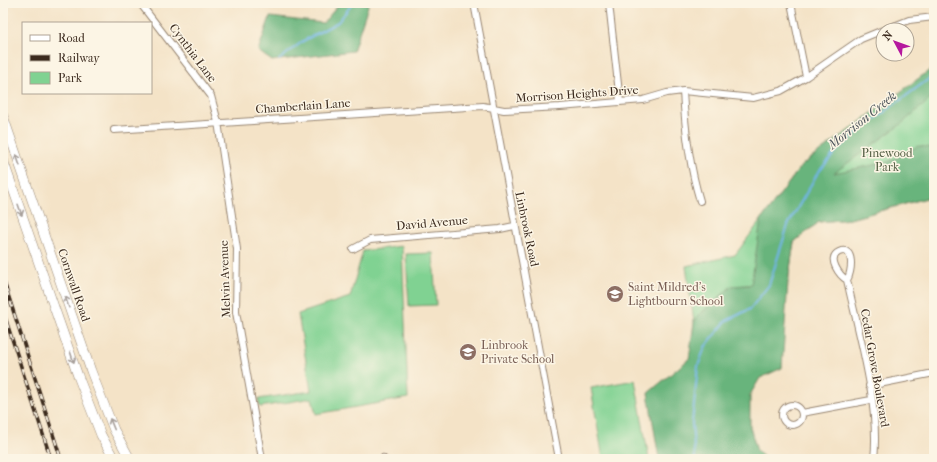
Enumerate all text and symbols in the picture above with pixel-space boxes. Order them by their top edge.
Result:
street label: Cynthia Lane [166,21,220,85]
legend [22,22,152,94]
north arrow [875,22,915,62]
text: N [880,28,896,43]
text: Road [58,31,85,45]
text: Railway [58,51,100,65]
text: Park [58,71,83,85]
street label: Morrison Heights Drive [515,83,639,105]
water label: Morrison Creek [824,88,899,153]
street label: Chamberlain Lane [255,96,351,116]
park label: Pinewood Park [862,146,913,174]
one-way arrow [14,155,22,167]
street label: Linbrook Road [512,190,542,268]
one-way arrow [17,203,25,215]
street label: David Avenue [396,213,468,233]
street label: Melvin Avenue [217,240,233,318]
street label: Cornwall Road [55,247,93,324]
place label: Saint Mildred's Lightbourn School [628,280,724,308]
school or university icon: Saint Mildred's Lightbourn School [605,284,625,304]
one-way arrow [63,296,70,309]
street label: Cedar Grove Boulevard [858,308,892,429]
place label: Linbrook Private School [481,338,555,366]
school or university icon: Linbrook Private School [458,342,478,362]
one-way arrow [68,350,76,362]
one-way arrow [108,419,116,431]

